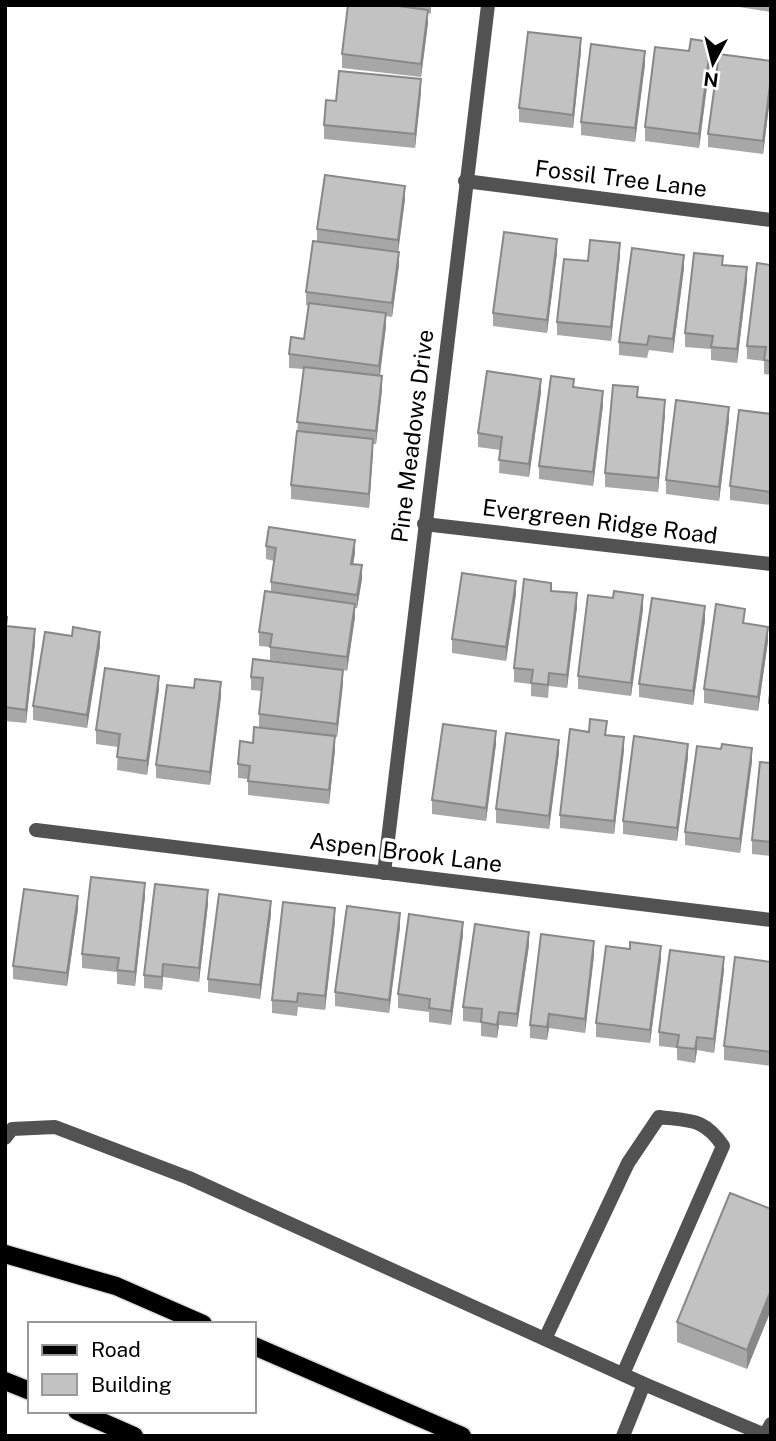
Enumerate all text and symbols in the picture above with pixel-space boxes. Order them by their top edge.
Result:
north arrow [678,28,748,98]
text: N [702,68,720,92]
street label: Fossil Tree Lane [533,154,709,202]
street label: Pine Meadows Drive [386,328,438,544]
street label: Evergreen Ridge Road [481,493,719,549]
street label: Aspen Brook Lane [308,827,504,877]
legend [28,1322,256,1413]
text: Road [91,1337,141,1362]
text: Building [91,1372,172,1397]

